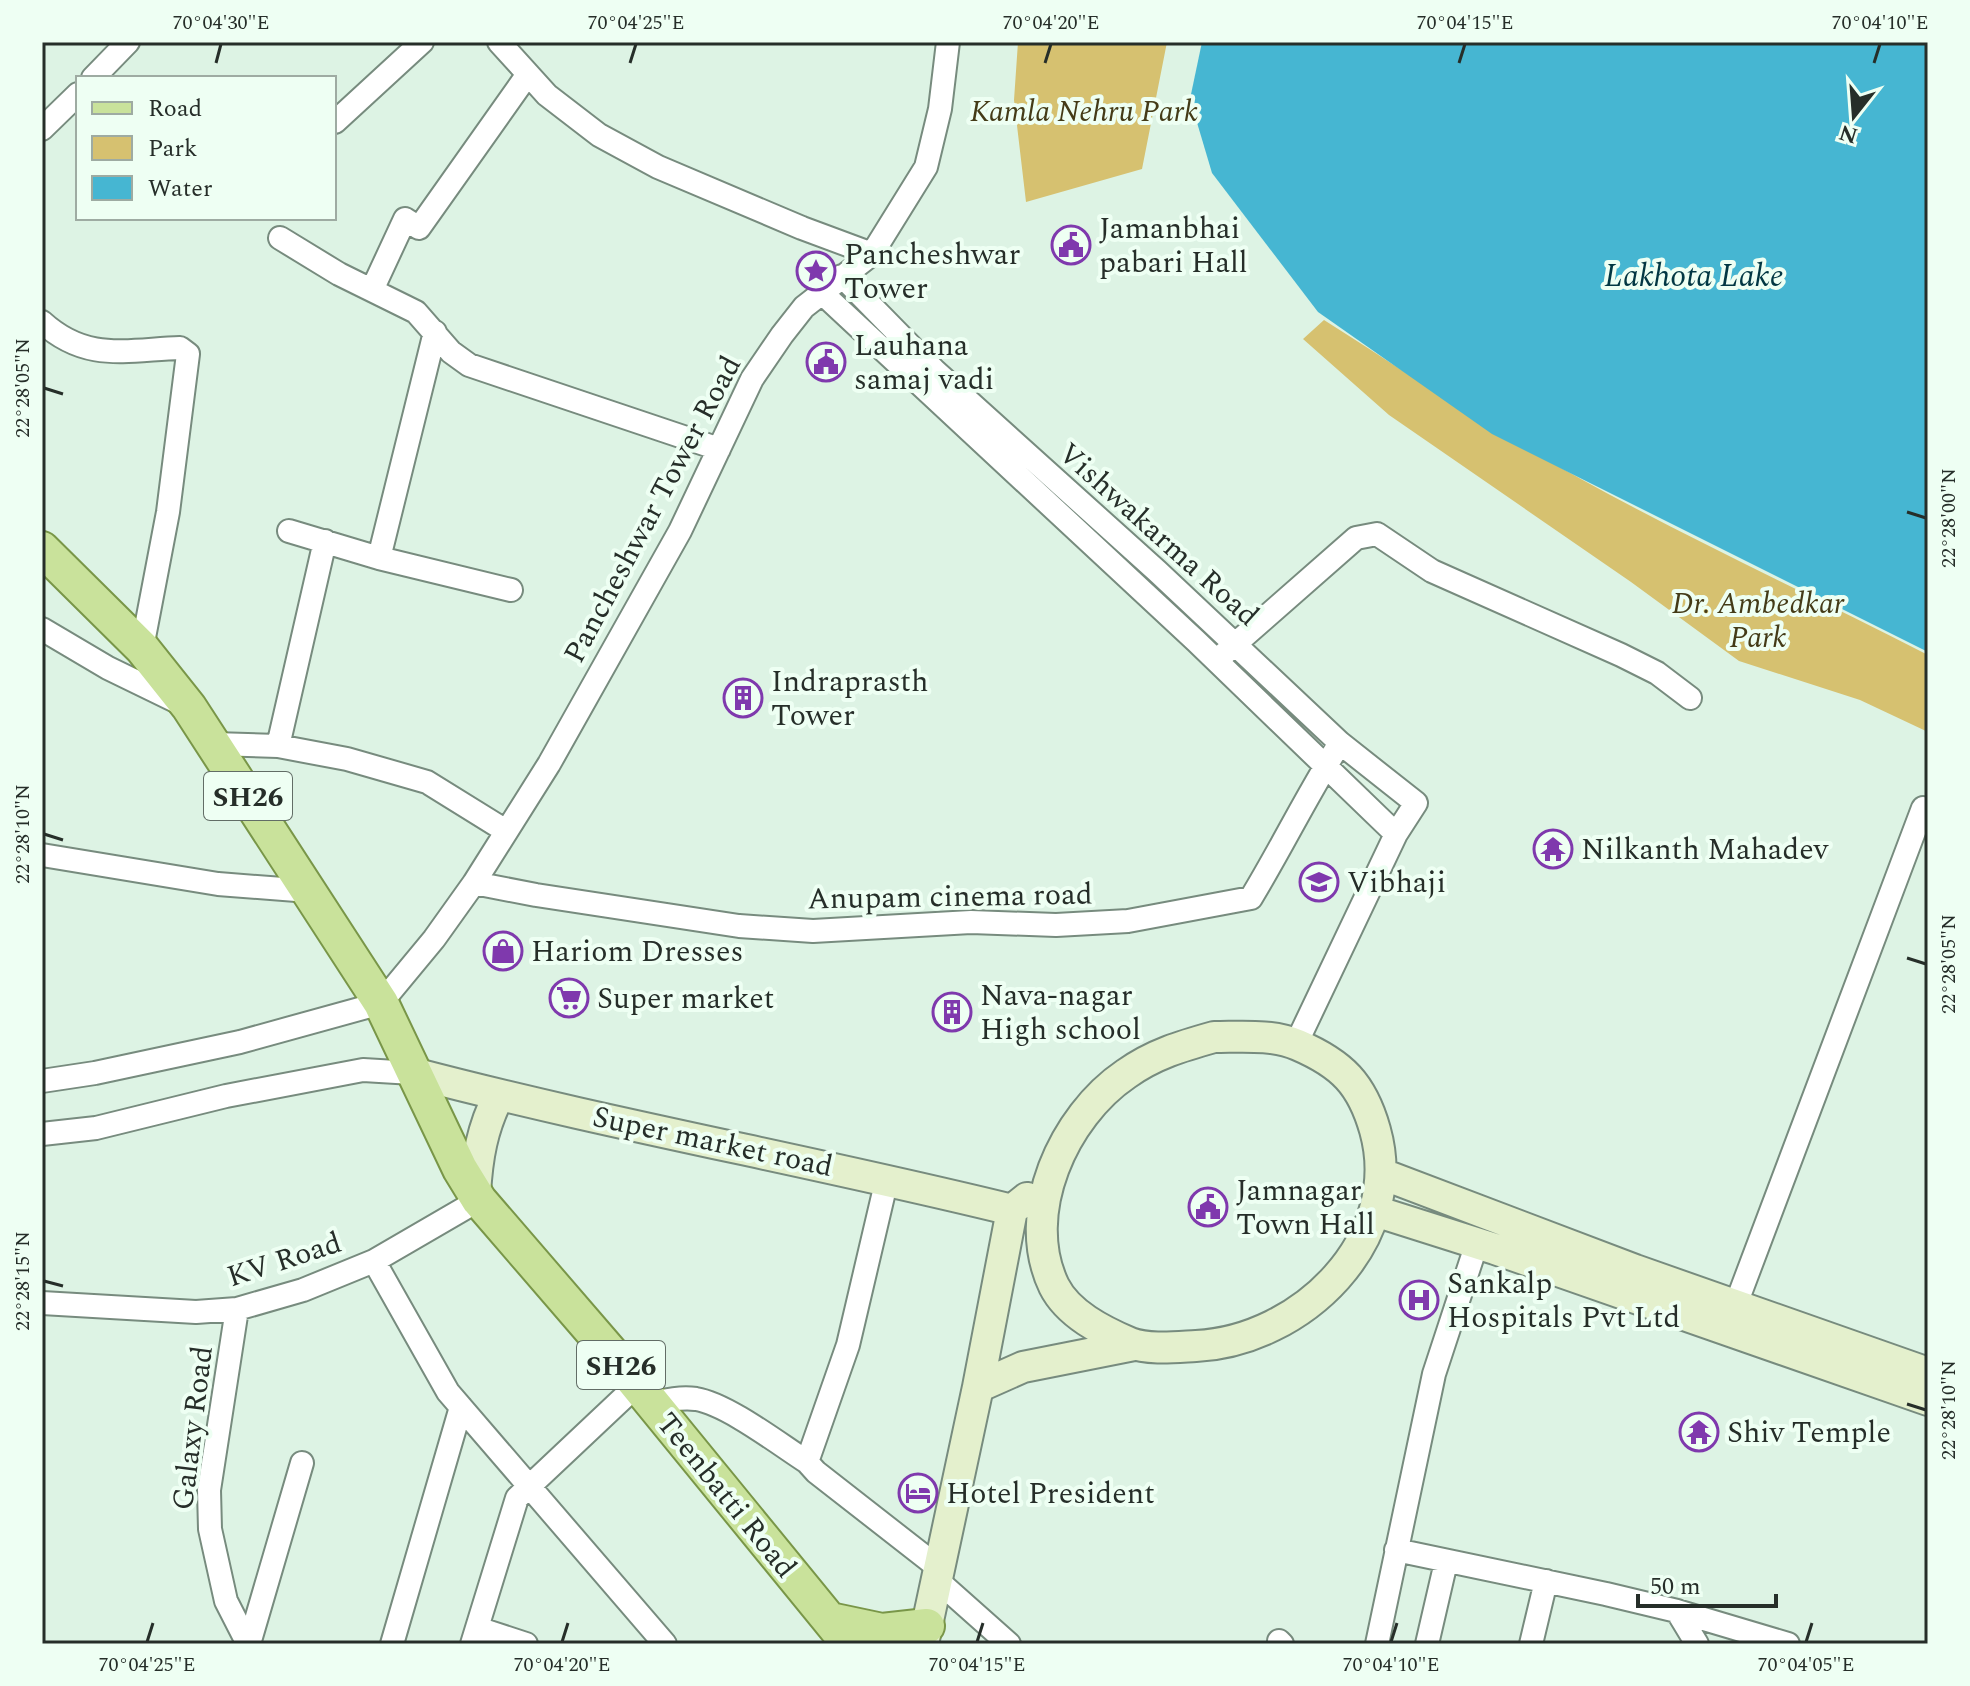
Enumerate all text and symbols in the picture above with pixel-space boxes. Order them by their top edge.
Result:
text: 70°04'30"E [172,8,270,38]
text: 70°04'25"E [587,8,685,38]
text: 70°04'20"E [1002,8,1100,38]
text: 70°04'15"E [1416,8,1514,38]
text: 70°04'10"E [1831,8,1929,38]
legend [76,76,336,220]
north arrow [1814,76,1894,156]
park label: Kamla Nehru Park [970,89,1198,135]
text: Road [148,91,202,127]
text: N [1835,115,1862,152]
text: Park [148,131,198,167]
text: Water [148,171,212,207]
place label: Jamanbhai pabari Hall [1099,206,1248,286]
public building icon: Jamanbhai pabari Hall [1050,224,1092,266]
place label: Pancheshwar Tower [844,232,1020,312]
place icon: Pancheshwar Tower [795,250,837,292]
water label: Lakhota Lake [1604,252,1784,301]
place label: Lauhana samaj vadi [854,323,994,403]
text: 22°28'05"N [8,338,38,438]
public building icon: Lauhana samaj vadi [805,341,847,383]
street label: Pancheshwar Tower Road [552,347,754,672]
street label: Vishwakarma Road [1047,432,1269,638]
text: 22°28'00"N [1934,468,1964,568]
park label: Dr. Ambedkar Park [1672,581,1845,661]
place label: Indraprasth Tower [771,659,928,739]
building icon: Indraprasth Tower [722,677,764,719]
road number: SH26 [204,772,292,820]
text: 22°28'10"N [8,784,38,884]
place label: Nilkanth Mahadev [1581,827,1830,873]
temple icon: Nilkanth Mahadev [1532,828,1574,870]
place label: Vibhaji [1347,860,1446,906]
school or university icon: Vibhaji [1298,861,1340,903]
street label: Anupam cinema road [807,872,1093,922]
text: 22°28'05"N [1934,914,1964,1014]
place label: Hariom Dresses [531,929,744,975]
shop icon: Hariom Dresses [482,930,524,972]
place label: Nava-nagar High school [980,973,1141,1053]
place label: Super market [597,976,774,1022]
supermarket icon: Super market [548,977,590,1019]
building icon: Nava-nagar High school [931,991,973,1033]
street label: Super market road [588,1094,837,1190]
place label: Jamnagar Town Hall [1236,1168,1375,1248]
public building icon: Jamnagar Town Hall [1187,1186,1229,1228]
street label: KV Road [221,1220,348,1300]
text: 22°28'15"N [8,1231,38,1331]
place label: Sankalp Hospitals Pvt Ltd [1447,1261,1680,1341]
hospital icon: Sankalp Hospitals Pvt Ltd [1398,1279,1440,1321]
road number: SH26 [577,1341,665,1389]
street label: Galaxy Road [160,1343,226,1513]
text: 22°28'10"N [1934,1360,1964,1460]
street label: Teenbatti Road [645,1403,808,1589]
place label: Shiv Temple [1727,1410,1891,1456]
temple icon: Shiv Temple [1678,1411,1720,1453]
place label: Hotel President [946,1471,1155,1517]
hotel icon: Hotel President [897,1472,939,1514]
scale bar [1638,1558,1776,1608]
text: 50 m [1650,1569,1701,1605]
text: 70°04'25"E [98,1650,196,1680]
text: 70°04'20"E [513,1650,611,1680]
text: 70°04'15"E [928,1650,1026,1680]
text: 70°04'10"E [1342,1650,1440,1680]
text: 70°04'05"E [1757,1650,1855,1680]

